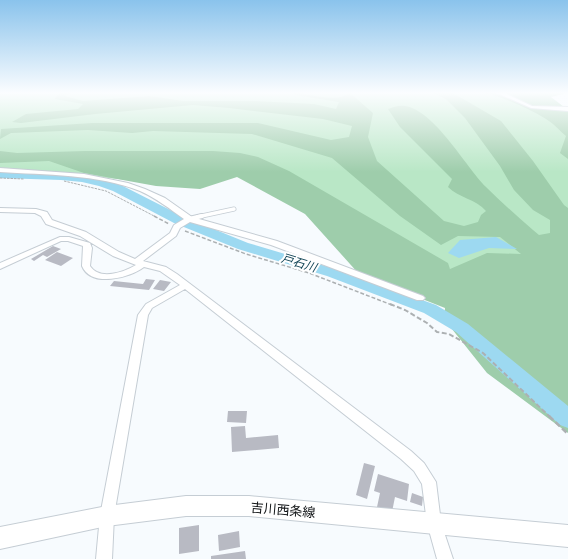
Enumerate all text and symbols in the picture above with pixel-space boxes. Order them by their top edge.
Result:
water label: 戸石川 [280,251,320,276]
street label: 吉川西条線 [250,500,316,520]

